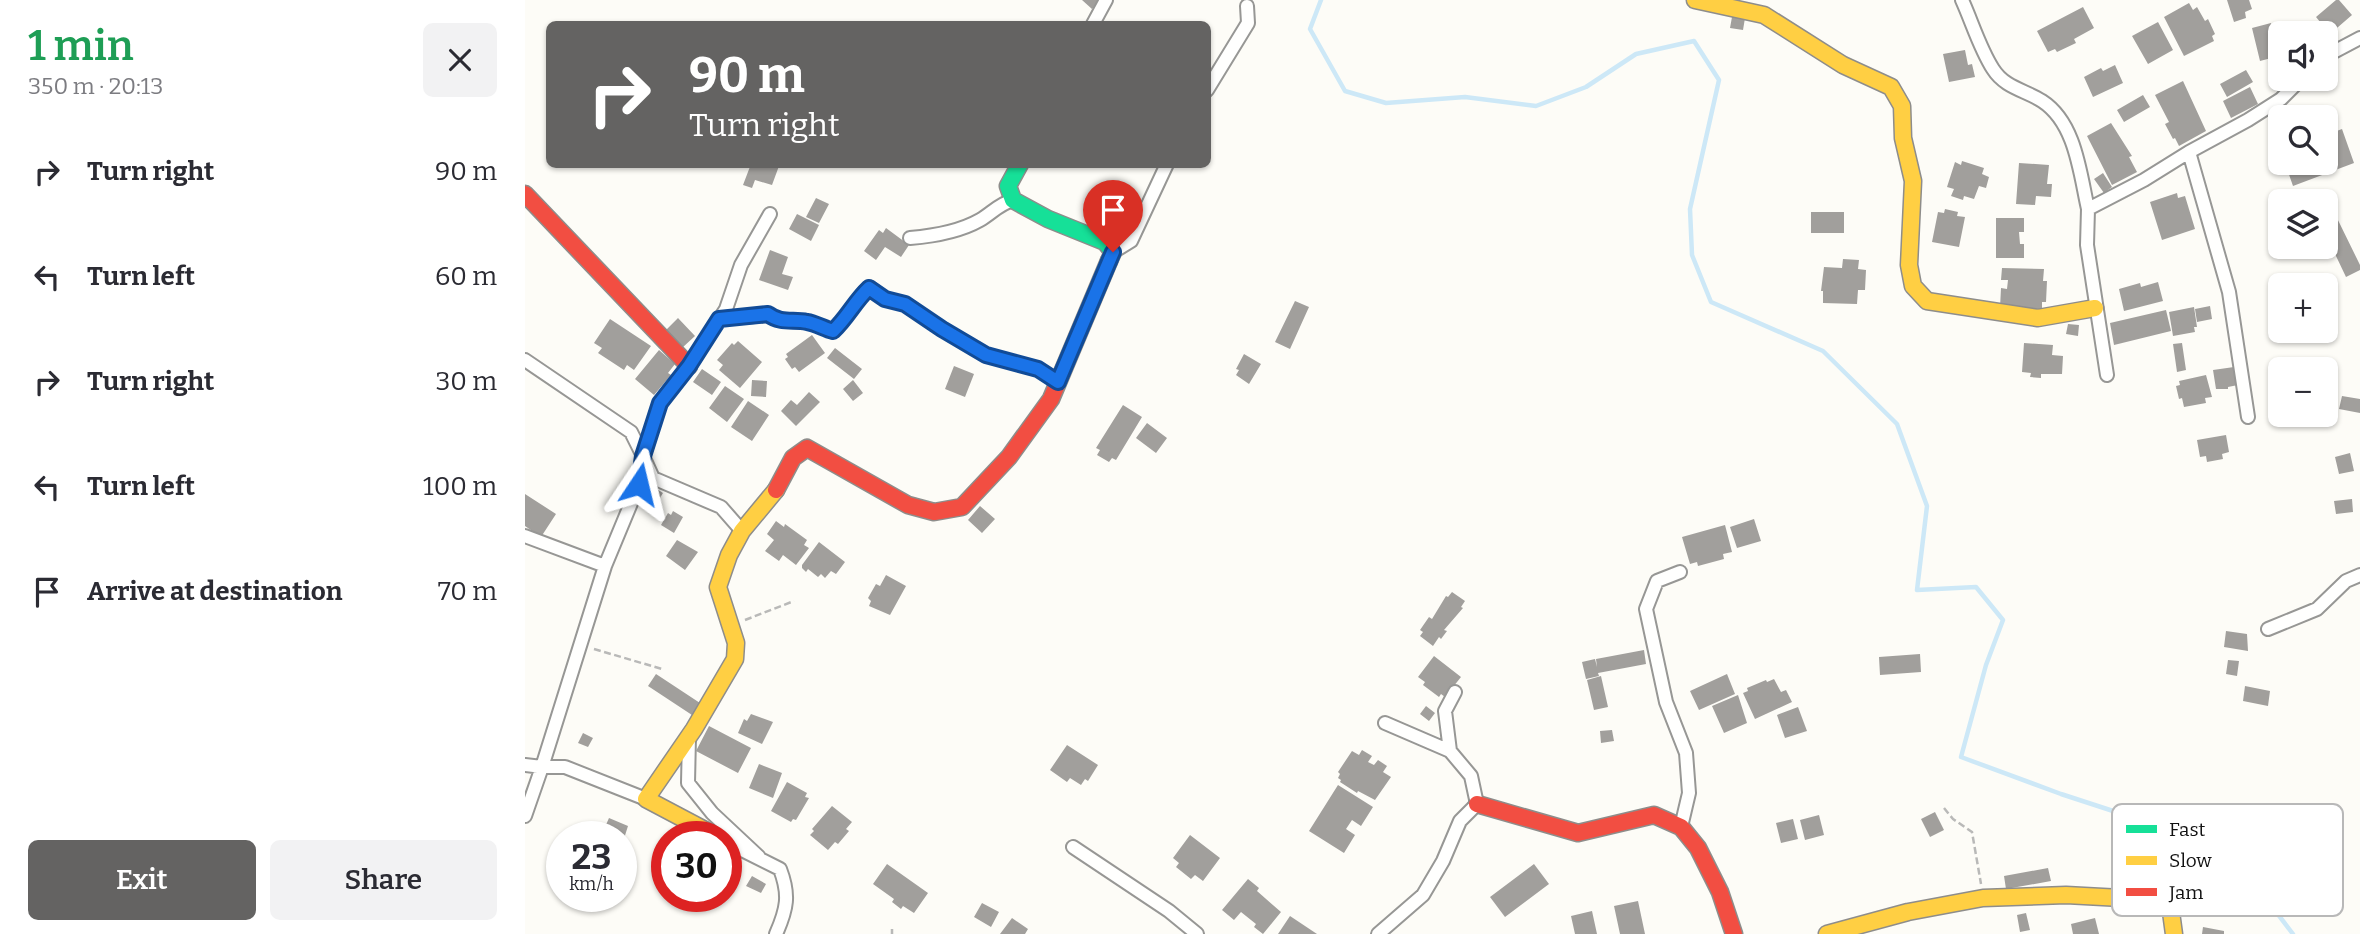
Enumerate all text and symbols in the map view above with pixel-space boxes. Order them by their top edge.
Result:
text: 1 min [28,21,134,71]
map controls [2268,21,2338,427]
button: sound [2268,21,2338,91]
button: close [423,23,497,97]
text: 90 m [689,46,805,105]
icon: right [574,49,665,140]
text: 350 m · 20:13 [28,72,163,100]
button: search [2268,105,2338,175]
text: Turn right [689,106,840,144]
icon: right [28,153,66,191]
text: Turn right [87,156,214,187]
text: 90 m [435,156,497,187]
pin [1083,180,1143,252]
button: layers [2268,189,2338,259]
icon: arrive [1094,191,1132,229]
icon: left [28,258,66,296]
text: Turn left [87,261,195,292]
text: 60 m [435,261,497,292]
button: + [2268,273,2338,343]
button: − [2268,357,2338,427]
icon: right [28,363,66,401]
text: Turn right [87,366,214,397]
text: 30 m [436,366,497,397]
position arrow [602,447,676,521]
icon: left [28,468,66,506]
text: Turn left [87,471,195,502]
text: 100 m [423,471,497,502]
icon: arrive [28,573,66,611]
text: Arrive at destination [87,576,342,607]
text: 70 m [438,576,497,607]
legend [2112,804,2343,916]
text: Fast [2169,818,2206,841]
speed limit sign: 30 [651,821,742,912]
text: 23 [572,836,611,878]
button: Exit [28,840,256,920]
button: Share [270,840,497,920]
text: Slow [2169,849,2212,872]
text: km/h [569,873,614,895]
text: Jam [2168,881,2203,904]

